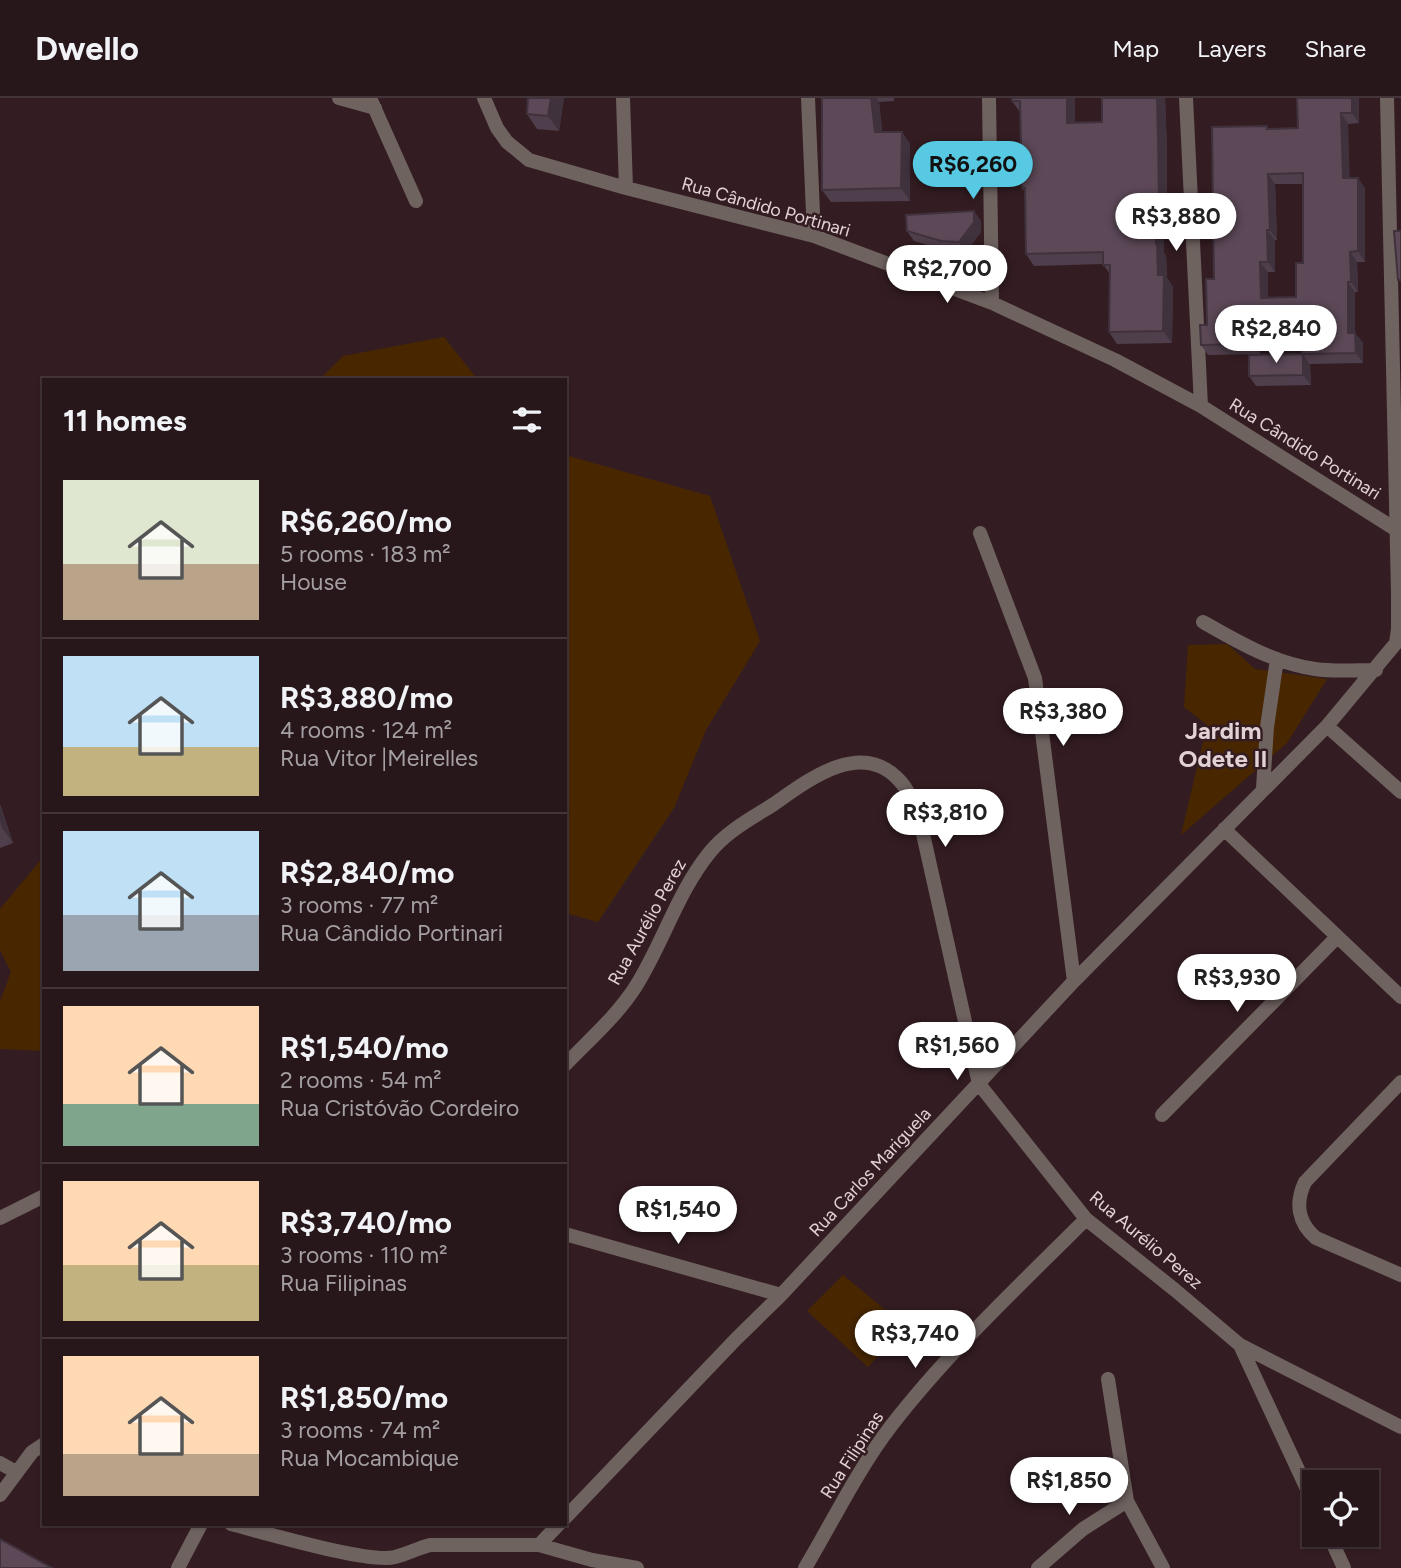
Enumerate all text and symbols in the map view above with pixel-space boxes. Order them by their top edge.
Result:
text: Dwello [35,29,139,68]
text: Map [1112,34,1159,63]
text: Layers [1197,34,1266,63]
text: Share [1304,34,1366,63]
pin: R$6,260 [908,141,1038,201]
text: R$6,260 [929,150,1017,178]
street label: Rua Cândido Portinari [679,172,853,242]
pin: R$3,880 [1111,194,1241,253]
text: R$3,880 [1131,202,1221,230]
pin: R$2,700 [882,246,1012,305]
text: R$2,700 [902,254,992,282]
pin: R$2,840 [1211,306,1341,365]
text: R$2,840 [1231,314,1321,342]
street label: Rua Cândido Portinari [1225,393,1385,505]
icon: filters [508,401,546,439]
text: 11 homes [63,402,187,439]
text: R$6,260/mo [280,503,452,540]
icon: home [119,508,203,592]
text: 5 rooms · 183 m² [280,540,451,568]
text: House [280,568,347,596]
text: R$3,880/mo [280,679,453,716]
icon: home [119,684,203,768]
pin: R$3,380 [998,688,1128,748]
text: R$3,380 [1019,697,1107,725]
text: 4 rooms · 124 m² [280,716,452,744]
district label: Jardim Odete II [1179,716,1267,773]
text: Rua Vitor |Meirelles [280,744,478,772]
pin: R$3,810 [880,790,1010,849]
text: R$3,810 [903,798,987,826]
text: R$2,840/mo [280,854,454,891]
street label: Rua Aurélio Perez [603,855,691,989]
icon: home [119,859,203,943]
text: 3 rooms · 77 m² [280,891,438,919]
text: Rua Cândido Portinari [280,919,503,947]
pin: R$3,930 [1172,954,1302,1014]
text: R$3,930 [1193,963,1281,991]
pin: R$1,560 [892,1023,1022,1082]
text: R$1,540/mo [280,1029,449,1066]
text: R$1,560 [915,1031,999,1059]
icon: home [119,1034,203,1118]
text: 2 rooms · 54 m² [280,1066,442,1094]
text: Rua Cristóvão Cordeiro [280,1094,519,1122]
street label: Rua Carlos Mariguela [804,1103,936,1241]
pin: R$1,540 [613,1186,743,1246]
street label: Rua Aurélio Perez [1085,1186,1207,1294]
text: R$1,540 [635,1195,721,1223]
text: R$3,740/mo [280,1204,452,1241]
icon: home [119,1209,203,1293]
text: 3 rooms · 110 m² [280,1241,447,1269]
text: Rua Filipinas [280,1269,407,1297]
pin: R$3,740 [850,1310,980,1370]
text: R$3,740 [871,1319,959,1347]
text: R$1,850/mo [280,1379,448,1416]
icon: home [119,1384,203,1468]
street label: Rua Filipinas [816,1407,888,1503]
text: 3 rooms · 74 m² [280,1416,440,1444]
text: Rua Mocambique [280,1444,459,1472]
pin: R$1,850 [1004,1458,1134,1517]
text: R$1,850 [1026,1466,1112,1494]
map controls [1302,1470,1379,1547]
button: locate [1302,1470,1379,1547]

